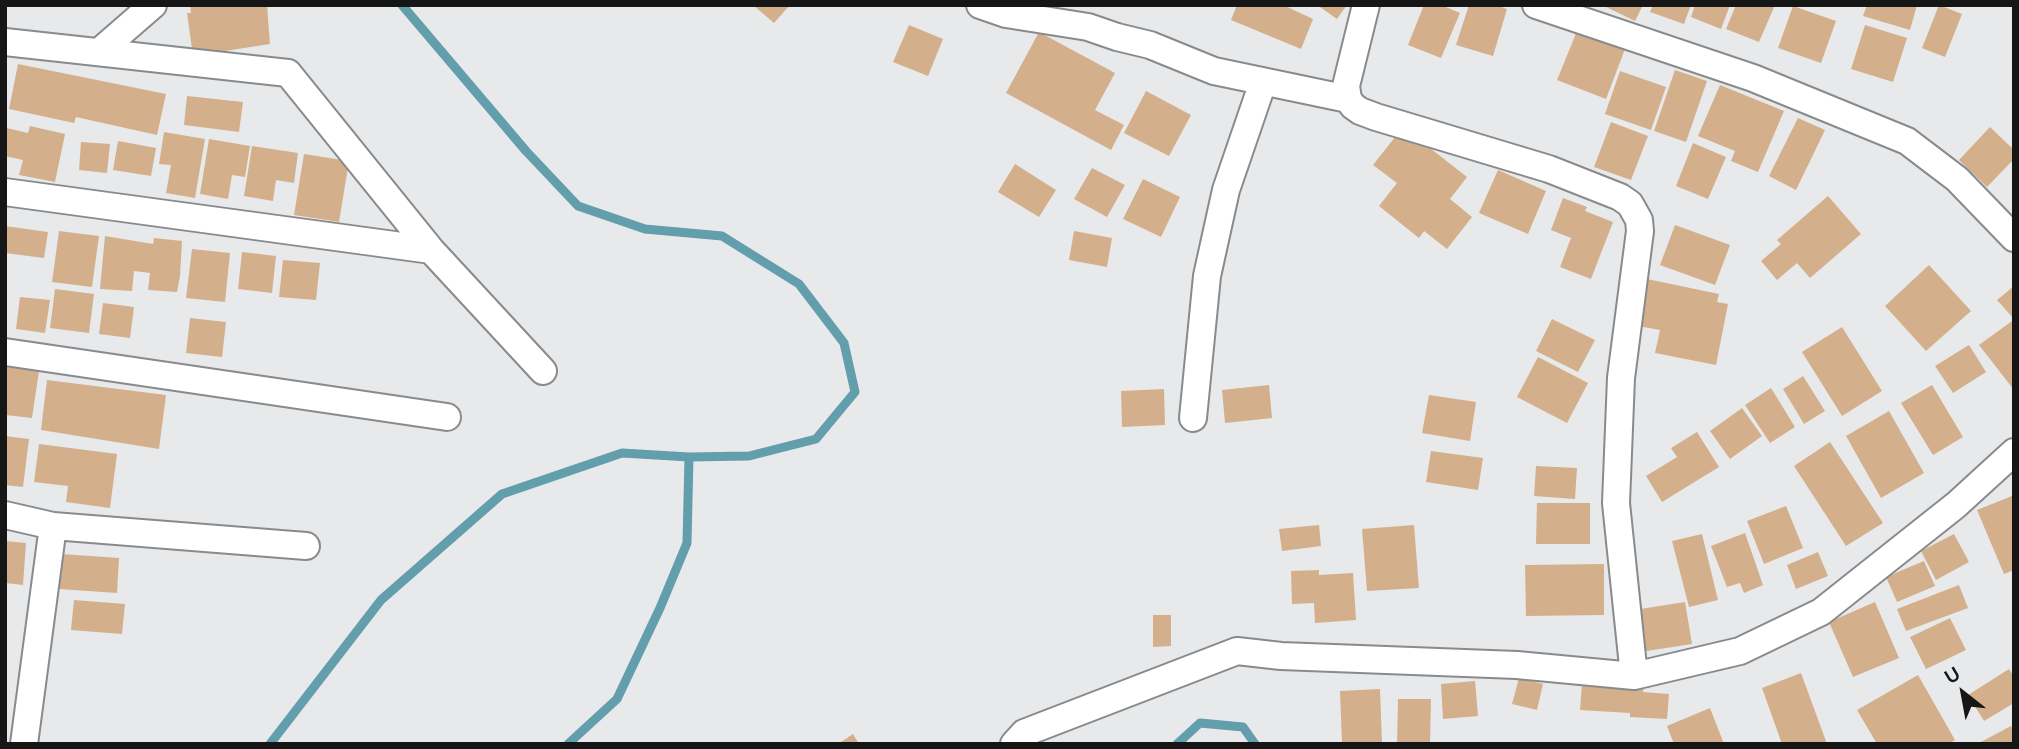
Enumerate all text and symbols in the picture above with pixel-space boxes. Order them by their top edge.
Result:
north arrow [1928,658,1998,728]
text: U [1940,661,1964,688]

